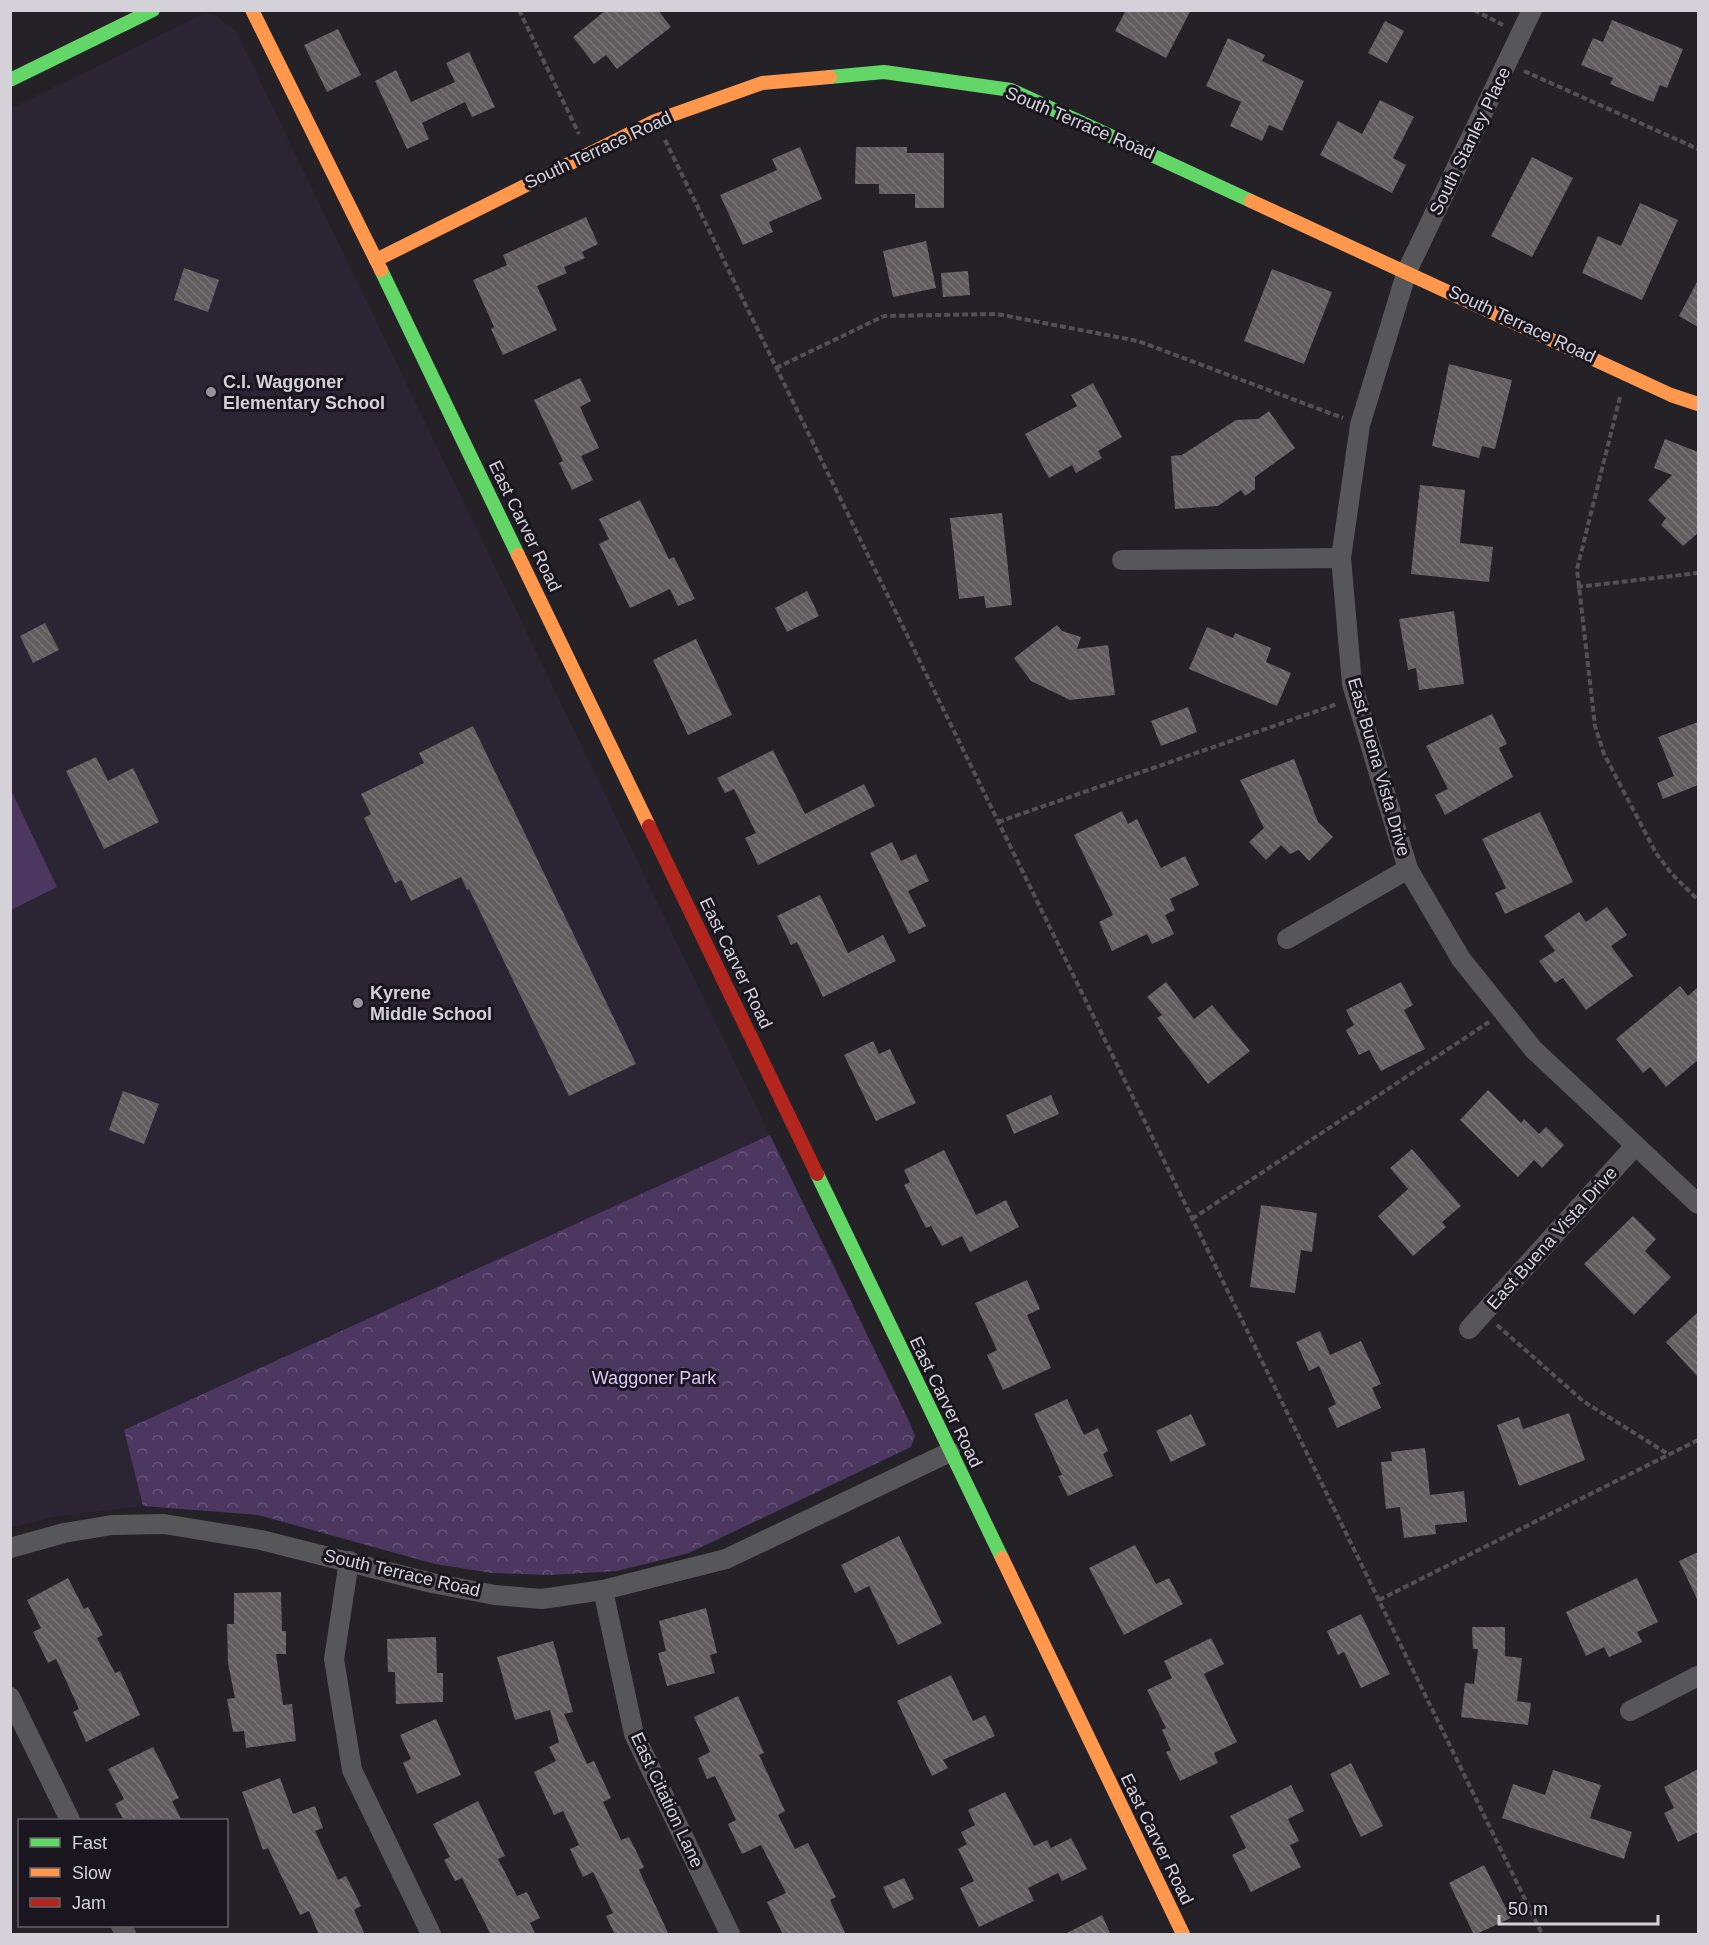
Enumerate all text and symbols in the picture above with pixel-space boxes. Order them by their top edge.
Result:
street label: South Stanley Place [1425,64,1515,218]
street label: South Terrace Road [1003,83,1157,163]
street label: South Terrace Road [521,107,675,193]
street label: South Terrace Road [1445,281,1599,367]
place label: C.I. Waggoner Elementary School [223,372,385,413]
marker: C.I. Waggoner Elementary School [204,385,218,399]
street label: East Carver Road [485,457,565,595]
street label: East Buena Vista Drive [1344,675,1414,859]
street label: East Carver Road [696,894,776,1032]
place label: Kyrene Middle School [370,983,492,1024]
marker: Kyrene Middle School [351,996,365,1010]
street label: East Buena Vista Drive [1483,1163,1621,1313]
street label: East Carver Road [906,1333,986,1471]
park label: Waggoner Park [592,1368,717,1388]
street label: South Terrace Road [322,1545,482,1601]
street label: East Citation Lane [627,1729,707,1871]
street label: East Carver Road [1117,1770,1197,1908]
legend [18,1819,228,1927]
text: Fast [72,1833,107,1853]
text: Slow [72,1863,112,1883]
scale bar [1499,1888,1658,1926]
text: Jam [72,1893,106,1913]
text: 50 m [1508,1899,1548,1919]

